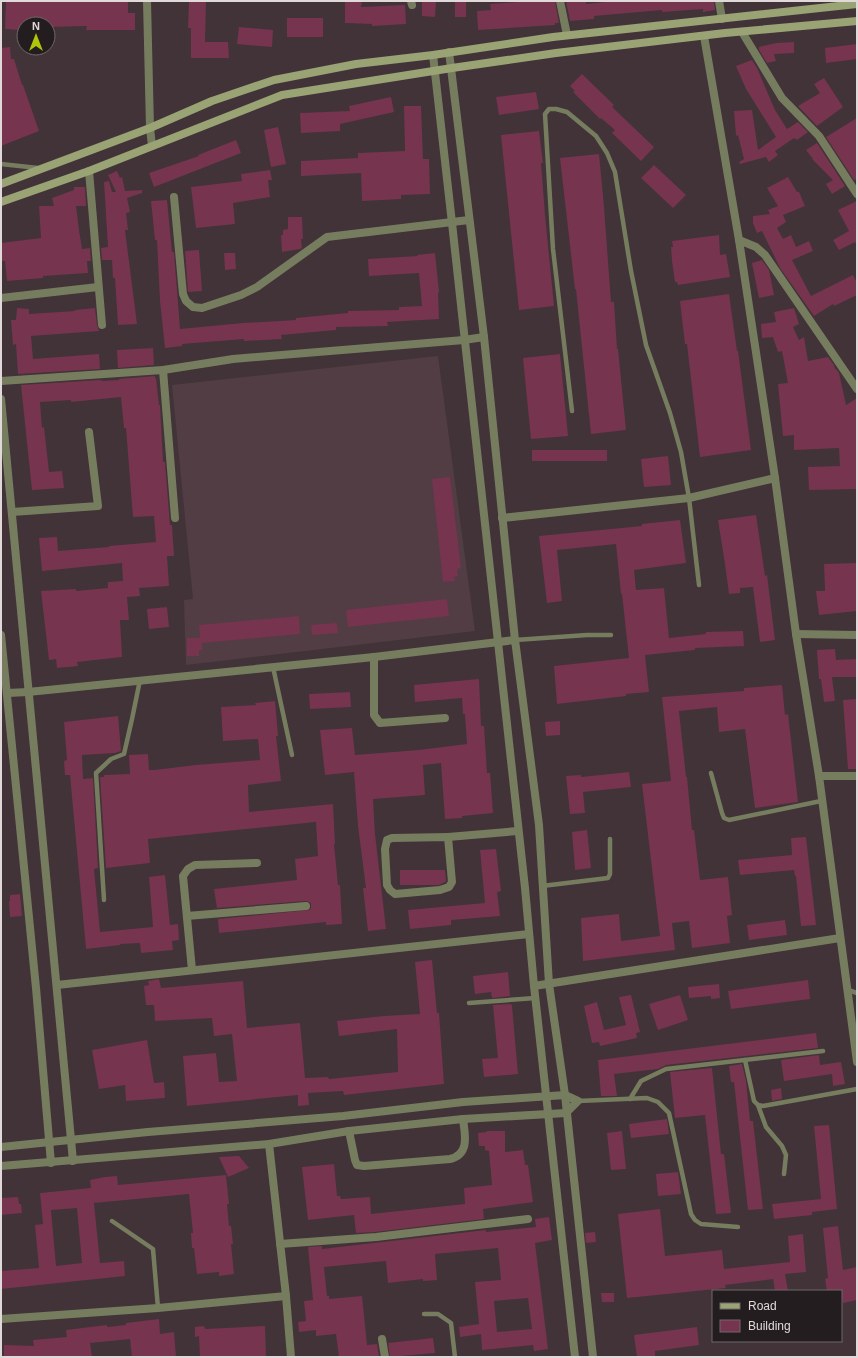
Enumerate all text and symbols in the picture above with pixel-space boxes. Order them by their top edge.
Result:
north arrow [16,16,56,56]
text: N [32,20,40,32]
legend [712,1290,842,1342]
text: Road [748,1299,777,1313]
text: Building [748,1319,791,1333]

